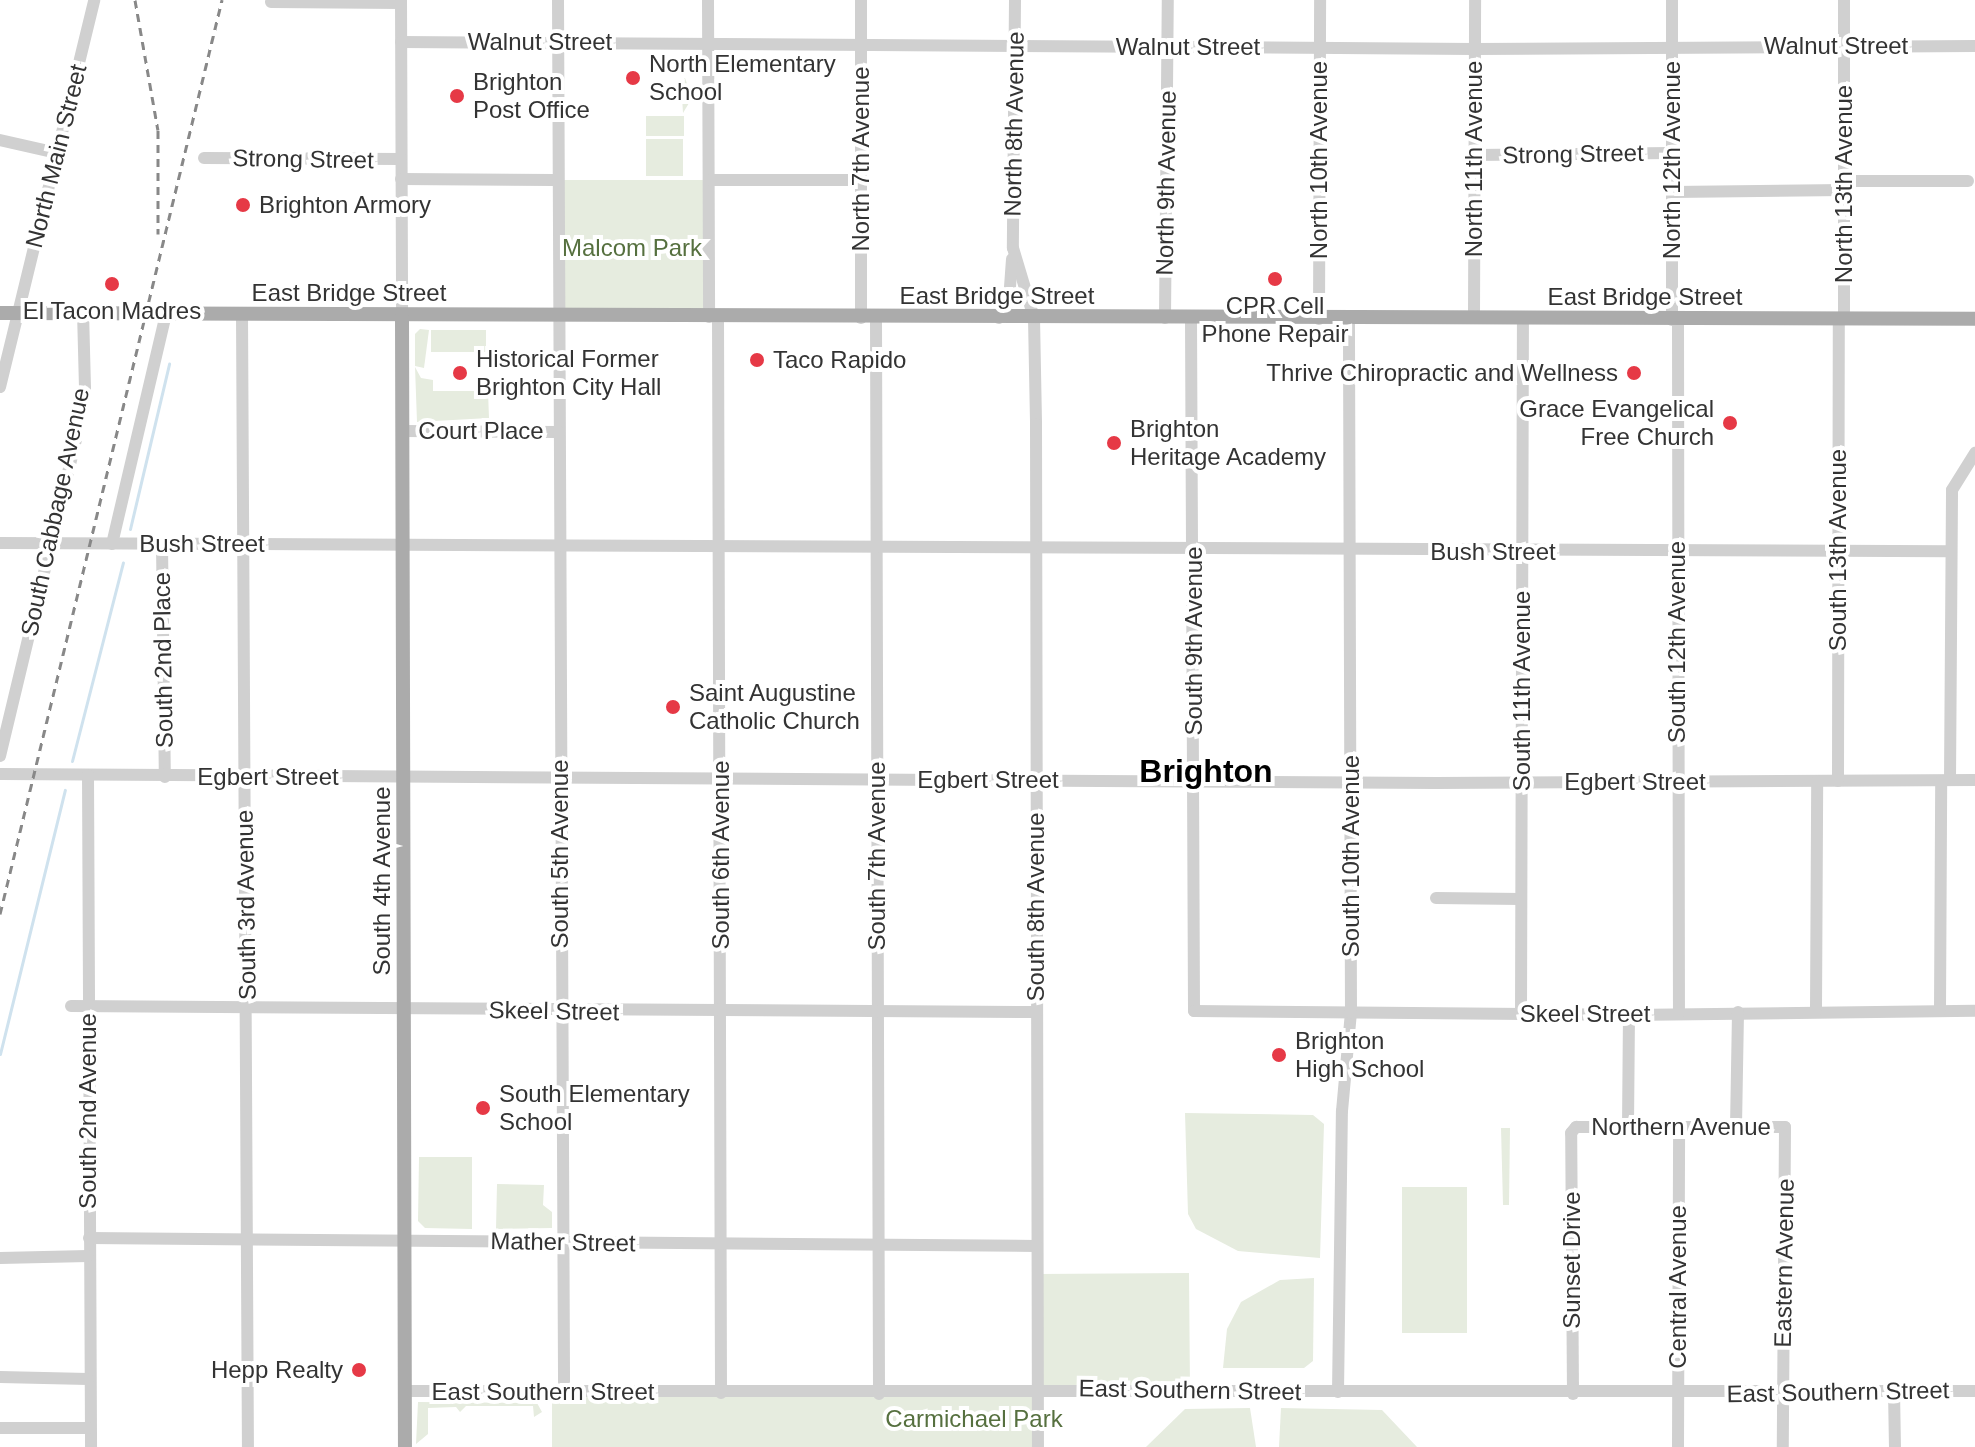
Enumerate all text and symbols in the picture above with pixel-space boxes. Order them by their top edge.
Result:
street label: Walnut Street [468,28,612,56]
street label: North 8th Avenue [998,31,1030,217]
street label: Walnut Street [1764,32,1908,60]
street label: Walnut Street [1116,33,1260,61]
place label: North Elementary School [649,50,836,106]
street label: North 10th Avenue [1305,60,1333,260]
street label: North 11th Avenue [1460,60,1488,258]
street label: North 12th Avenue [1658,60,1686,260]
street label: North Main Street [19,61,93,251]
street label: North 7th Avenue [847,66,875,252]
place label: Brighton Post Office [473,68,590,124]
marker: North Elementary School [624,69,642,87]
street label: North 13th Avenue [1830,84,1858,284]
marker: Brighton Post Office [448,87,466,105]
street label: North 9th Avenue [1150,90,1182,276]
street label: Strong Street [1502,138,1644,170]
street label: Strong Street [232,143,374,175]
place label: Brighton Armory [259,191,432,219]
marker: Brighton Armory [234,196,252,214]
park label: Malcom Park [562,234,702,262]
marker: CPR Cell Phone Repair [1266,270,1284,288]
marker: El Tacon Madres [103,275,121,293]
street label: East Bridge Street [252,279,446,307]
street label: East Bridge Street [900,282,1094,310]
street label: East Bridge Street [1548,283,1742,311]
place label: CPR Cell Phone Repair [1202,292,1348,348]
place label: El Tacon Madres [23,297,201,325]
place label: Historical Former Brighton City Hall [476,345,661,401]
place label: Taco Rapido [773,346,906,374]
marker: Taco Rapido [748,351,766,369]
place label: Thrive Chiropractic and Wellness [1266,359,1618,387]
marker: Historical Former Brighton City Hall [451,364,469,382]
marker: Thrive Chiropractic and Wellness [1625,364,1643,382]
street label: South Cabbage Avenue [14,385,96,639]
place label: Grace Evangelical Free Church [1519,395,1714,451]
marker: Grace Evangelical Free Church [1721,414,1739,432]
place label: Brighton Heritage Academy [1130,415,1327,471]
street label: Court Place [418,417,544,445]
marker: Brighton Heritage Academy [1105,434,1123,452]
street label: South 13th Avenue [1824,448,1852,652]
street label: Bush Street [139,530,265,558]
street label: Bush Street [1430,538,1556,566]
street label: South 12th Avenue [1663,540,1691,744]
street label: South 9th Avenue [1180,546,1208,736]
street label: South 2nd Place [147,572,179,748]
street label: South 11th Avenue [1508,590,1536,792]
place label: Saint Augustine Catholic Church [689,679,860,735]
marker: Saint Augustine Catholic Church [664,698,682,716]
district label: Brighton [1139,752,1273,790]
street label: South 10th Avenue [1337,754,1365,958]
street label: South 5th Avenue [546,759,574,949]
street label: South 6th Avenue [707,760,735,950]
street label: South 7th Avenue [863,761,891,951]
street label: Egbert Street [197,763,339,791]
street label: Egbert Street [917,766,1059,794]
street label: Egbert Street [1564,768,1706,796]
street label: South 4th Avenue [368,786,396,976]
street label: South 3rd Avenue [230,809,262,1001]
street label: South 8th Avenue [1022,812,1050,1002]
street label: Skeel Street [488,995,620,1027]
street label: Skeel Street [1520,1000,1650,1028]
street label: South 2nd Avenue [74,1012,102,1210]
place label: Brighton High School [1295,1027,1424,1083]
marker: Brighton High School [1270,1046,1288,1064]
place label: South Elementary School [499,1080,690,1136]
marker: South Elementary School [474,1099,492,1117]
street label: Northern Avenue [1590,1113,1772,1141]
street label: Eastern Avenue [1768,1178,1800,1348]
street label: Sunset Drive [1558,1191,1586,1329]
street label: Central Avenue [1664,1204,1692,1370]
street label: Mather Street [490,1226,636,1258]
place label: Hepp Realty [211,1356,343,1384]
marker: Hepp Realty [350,1361,368,1379]
street label: East Southern Street [1078,1374,1302,1406]
street label: East Southern Street [1726,1376,1950,1408]
street label: East Southern Street [432,1378,654,1406]
park label: Carmichael Park [885,1405,1063,1433]

